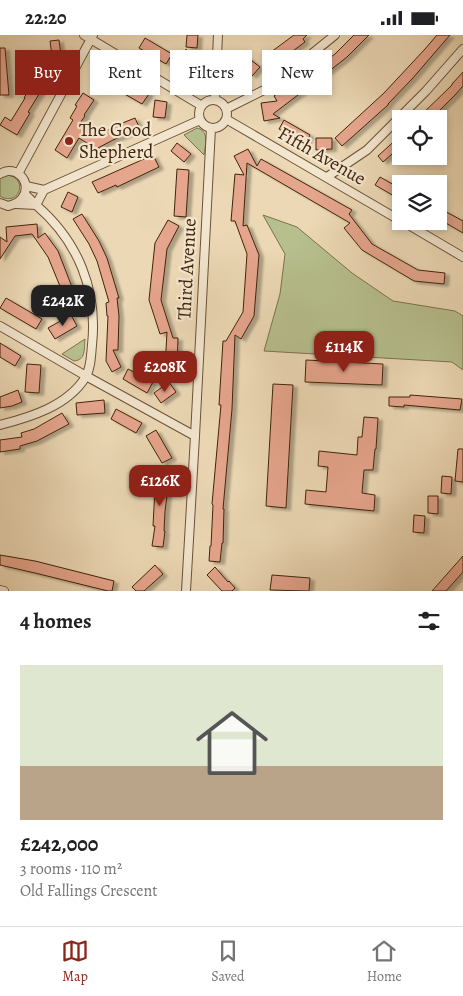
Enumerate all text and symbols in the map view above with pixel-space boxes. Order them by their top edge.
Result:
text: 22:20 [25,5,67,31]
chip: Buy [15,50,80,95]
chip: Rent [90,50,160,95]
chip: Filters [170,50,252,95]
chip: New [262,50,332,95]
map controls [392,110,447,230]
button: locate [392,110,447,165]
place label: The Good Shepherd [79,117,154,165]
street label: Fifth Avenue [273,120,371,192]
marker: The Good Shepherd [63,135,75,147]
button: layers [392,175,447,230]
street label: Third Avenue [171,217,203,321]
pin: £242K [28,285,98,327]
text: £242K [42,290,84,312]
pin: £114K [309,331,379,373]
text: £114K [325,336,363,358]
pin: £208K [130,351,200,393]
text: £208K [144,356,186,378]
pin: £126K [125,465,195,507]
text: £126K [140,470,180,492]
text: 4 homes [20,607,92,635]
icon: filters [415,607,443,635]
icon: home [187,698,277,788]
text: £242,000 [20,830,98,858]
text: 3 rooms · 110 m² [20,858,122,880]
text: Old Fallings Crescent [20,880,157,902]
tab: Map [61,937,89,986]
tab: Saved [211,937,245,986]
tab: Home [367,937,402,986]

